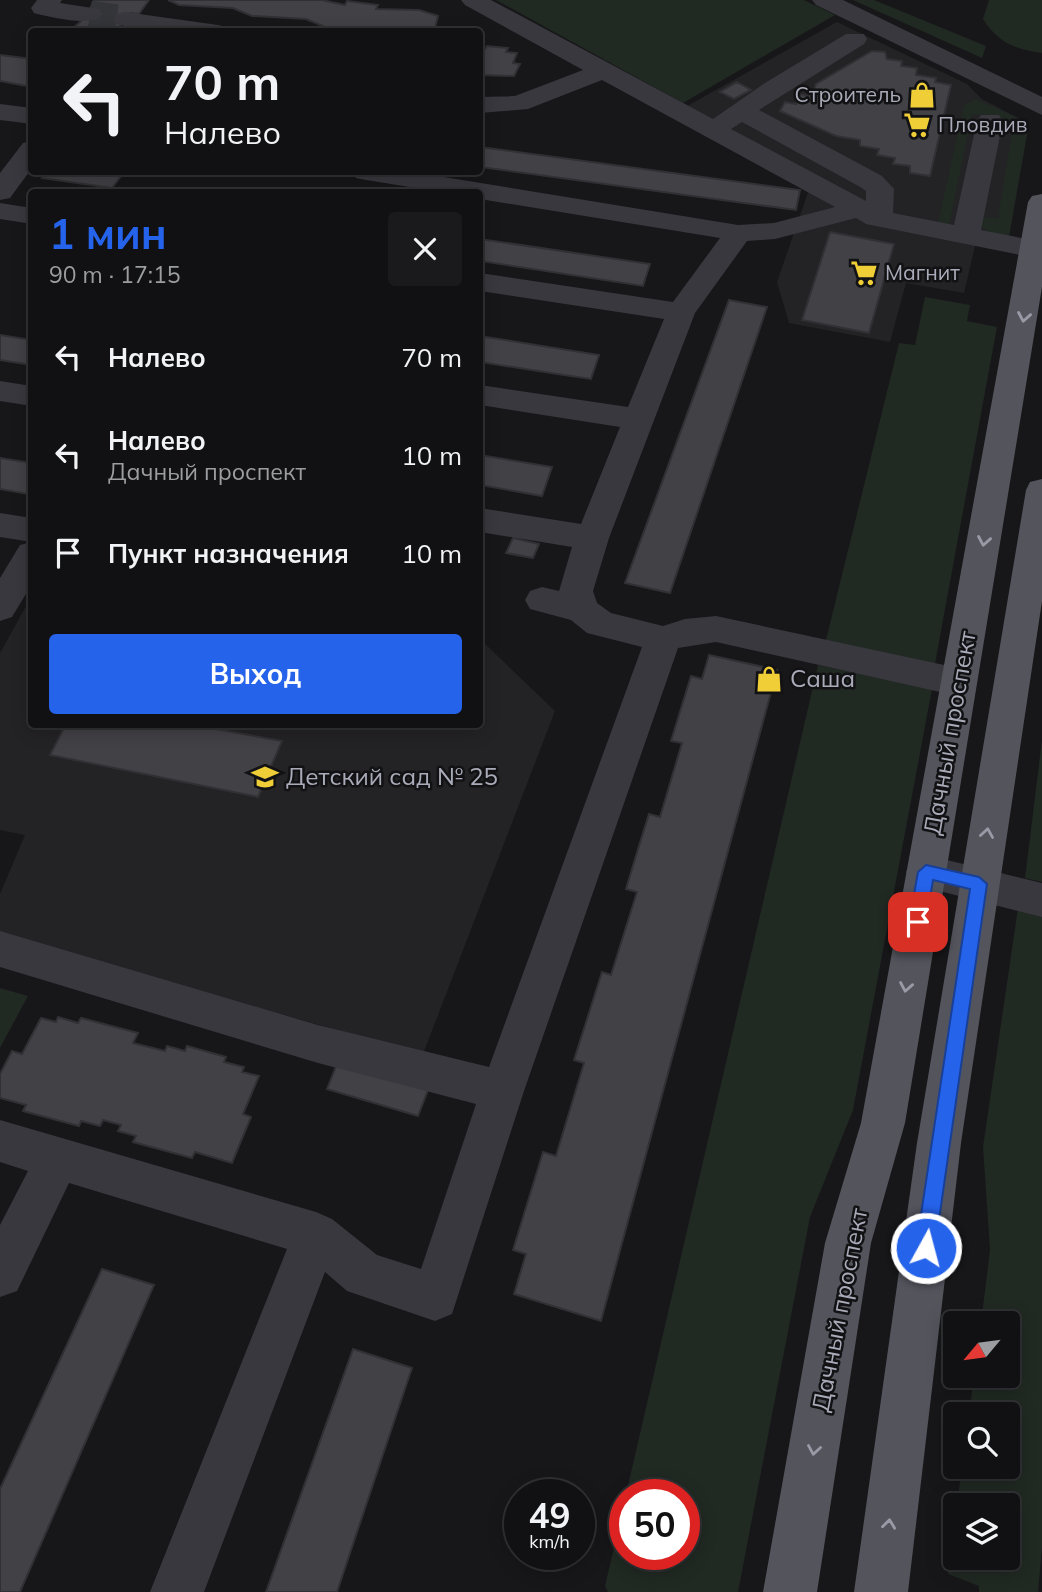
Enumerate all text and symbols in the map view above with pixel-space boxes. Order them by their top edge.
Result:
text: 70 m [164,51,280,112]
icon: left [49,56,140,147]
shop icon: Строитель [907,80,937,110]
place label: Строитель [795,81,901,107]
supermarket icon: Пловдив [902,110,932,140]
place label: Пловдив [938,111,1028,137]
text: Налево [164,112,281,152]
text: 1 мин [49,207,167,260]
button: close [388,212,462,286]
supermarket icon: Магнит [849,258,879,288]
place label: Магнит [885,259,960,285]
text: 90 m · 17:15 [49,260,181,289]
one-way arrow [1017,312,1032,323]
icon: left [49,338,87,376]
text: Налево [108,341,206,374]
text: 70 m [401,341,462,374]
text: Налево [108,424,206,457]
icon: left [49,436,87,474]
text: 10 m [401,439,462,472]
text: Дачный проспект [108,457,306,486]
icon: arrive [49,534,87,572]
one-way arrow [977,535,992,547]
text: Пункт назначения [108,537,349,570]
text: 10 m [401,537,462,570]
street label: Дачный проспект [916,628,982,837]
button: Выход [49,634,462,714]
place label: Саша [790,663,855,693]
shop icon: Саша [754,664,784,694]
place label: Детский сад № 25 [286,761,498,791]
school or university icon: Детский сад № 25 [250,762,280,792]
one-way arrow [979,827,994,839]
pin [888,892,948,952]
icon: arrive [899,903,937,941]
one-way arrow [900,981,915,993]
street label: Дачный проспект [805,1205,873,1414]
position arrow [889,1211,963,1285]
north arrow [943,1311,1020,1388]
map controls [943,1311,1020,1570]
button: search [943,1402,1020,1479]
one-way arrow [807,1444,822,1456]
speed limit sign: 50 [609,1479,700,1570]
text: 49 [528,1493,571,1537]
button: layers [943,1493,1020,1570]
one-way arrow [882,1518,897,1530]
text: km/h [529,1530,570,1553]

